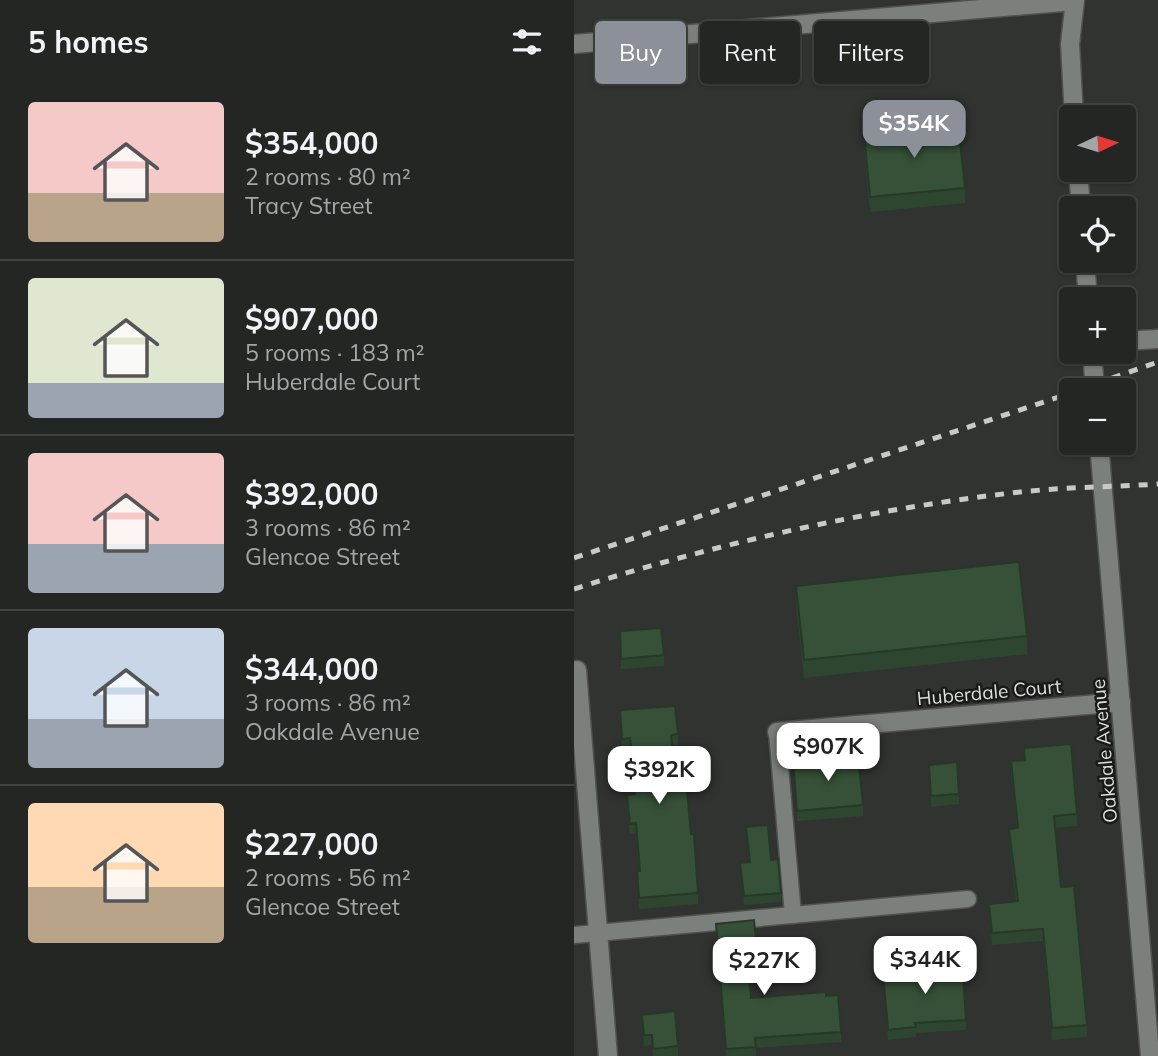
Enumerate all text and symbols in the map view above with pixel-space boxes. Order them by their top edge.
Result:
chip: Buy [595,21,686,84]
chip: Rent [700,21,800,84]
chip: Filters [814,21,929,84]
text: 5 homes [28,23,149,61]
icon: filters [508,23,546,61]
pin: $354K [865,100,963,160]
north arrow [1059,105,1136,182]
map controls [1059,105,1136,455]
text: $354K [879,108,949,137]
text: $354,000 [245,124,378,162]
icon: home [84,130,168,214]
text: 2 rooms · 80 m² [245,162,411,191]
text: Tracy Street [245,191,372,220]
button: locate [1059,196,1136,273]
button: + [1059,287,1136,364]
text: $907,000 [245,300,378,338]
icon: home [84,306,168,390]
text: 5 rooms · 183 m² [245,338,425,367]
text: Huberdale Court [245,367,420,396]
button: − [1059,378,1136,455]
text: $392,000 [245,475,378,513]
icon: home [84,481,168,565]
text: 3 rooms · 86 m² [245,513,411,542]
text: Glencoe Street [245,542,400,571]
text: $344,000 [245,650,378,688]
icon: home [84,656,168,740]
street label: Huberdale Court [916,674,1063,710]
street label: Oakdale Avenue [1086,678,1122,824]
text: 3 rooms · 86 m² [245,688,411,717]
text: Oakdale Avenue [245,717,420,746]
pin: $907K [779,724,877,783]
text: $907K [793,731,863,760]
pin: $392K [610,746,708,806]
text: $392K [624,754,694,783]
text: $227,000 [245,825,378,863]
icon: home [84,831,168,915]
text: 2 rooms · 56 m² [245,863,411,892]
text: Glencoe Street [245,892,400,921]
pin: $344K [876,936,974,996]
pin: $227K [715,937,813,997]
text: $344K [890,944,960,973]
text: $227K [729,945,799,974]

